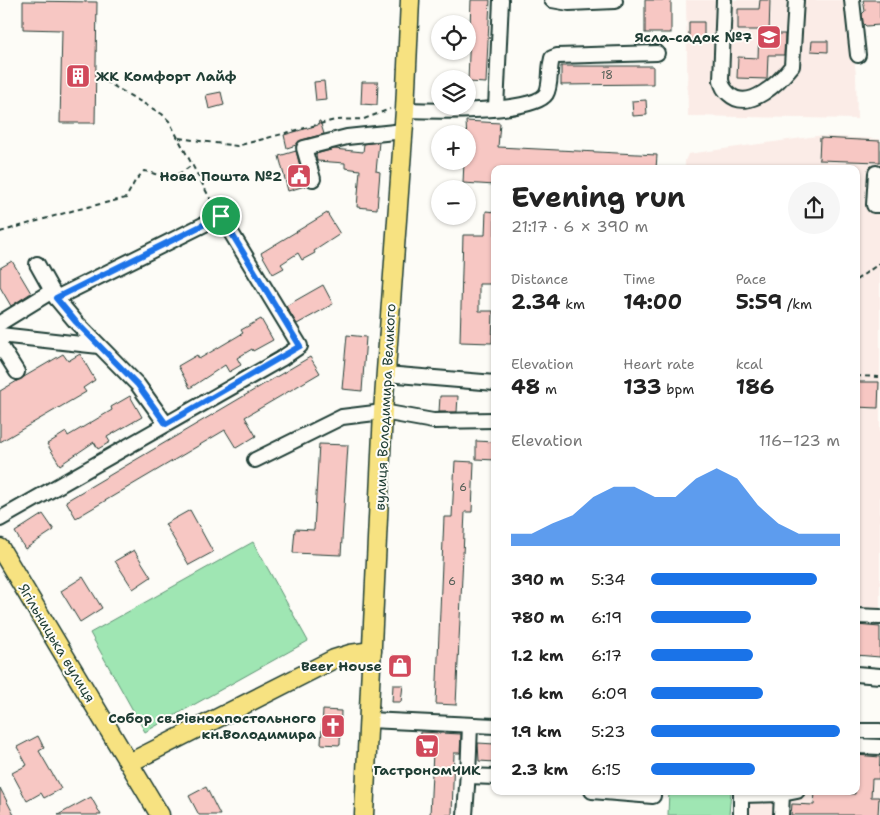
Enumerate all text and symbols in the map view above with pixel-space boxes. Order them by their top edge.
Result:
map controls [431,15,476,225]
button: locate [431,15,476,60]
school or university icon: Ясла-садок №7 [756,24,782,50]
place label: Ясла-садок №7 [635,28,752,46]
building icon: ЖК Комфорт Лайф [65,63,91,89]
place label: ЖК Комфорт Лайф [96,67,237,85]
house number: 18 [601,68,613,83]
button: layers [431,70,476,115]
button: + [431,125,476,170]
public building icon: Нова Пошта №2 [286,163,312,189]
place label: Нова Пошта №2 [160,167,282,185]
text: Evening run [511,178,686,216]
button: − [431,180,476,225]
button: share [788,182,840,234]
pin [200,195,242,237]
icon: arrive [207,202,235,230]
text: 21:17 · 6 × 390 m [511,216,648,237]
text: Distance [511,270,568,288]
text: Time [623,270,655,288]
text: Pace [736,270,766,288]
text: 2.34 [511,288,560,316]
text: 14:00 [623,288,682,316]
text: 5:59 [736,288,782,316]
text: km [560,295,585,313]
text: /km [782,295,812,313]
street label: вулиця Володимира Великого [371,303,399,511]
text: Elevation [511,355,574,373]
text: Heart rate [623,355,695,373]
text: kcal [736,355,763,373]
text: 48 [511,373,540,401]
text: 133 [623,373,661,401]
text: 186 [736,373,774,401]
text: m [540,380,557,398]
text: bpm [661,380,694,398]
text: Elevation [511,430,583,451]
text: 116–123 m [759,430,840,451]
house number: 6 [459,480,467,495]
text: 390 m [511,569,564,590]
text: 5:34 [591,569,626,590]
house number: 6 [448,574,456,589]
street label: Ягільницька вулиця [14,580,100,706]
text: 780 m [511,607,564,628]
text: 6:19 [591,607,622,628]
text: 1.2 km [511,645,564,666]
text: 6:17 [591,645,622,666]
shop icon: Beer House [387,653,413,679]
place label: Beer House [301,657,382,675]
text: 1.6 km [511,683,563,704]
text: 6:09 [591,683,627,704]
place label: Собор св.Рівноапостольного кн.Володимира [108,709,316,743]
church icon: Собор св.Рівноапостольного кн.Володимира [320,713,346,739]
text: 1.9 km [511,721,562,742]
text: 5:23 [591,721,625,742]
supermarket icon: ГастрономЧИК [414,733,440,759]
text: 2.3 km [511,759,568,780]
text: 6:15 [591,759,621,780]
place label: ГастрономЧИК [373,761,481,779]

